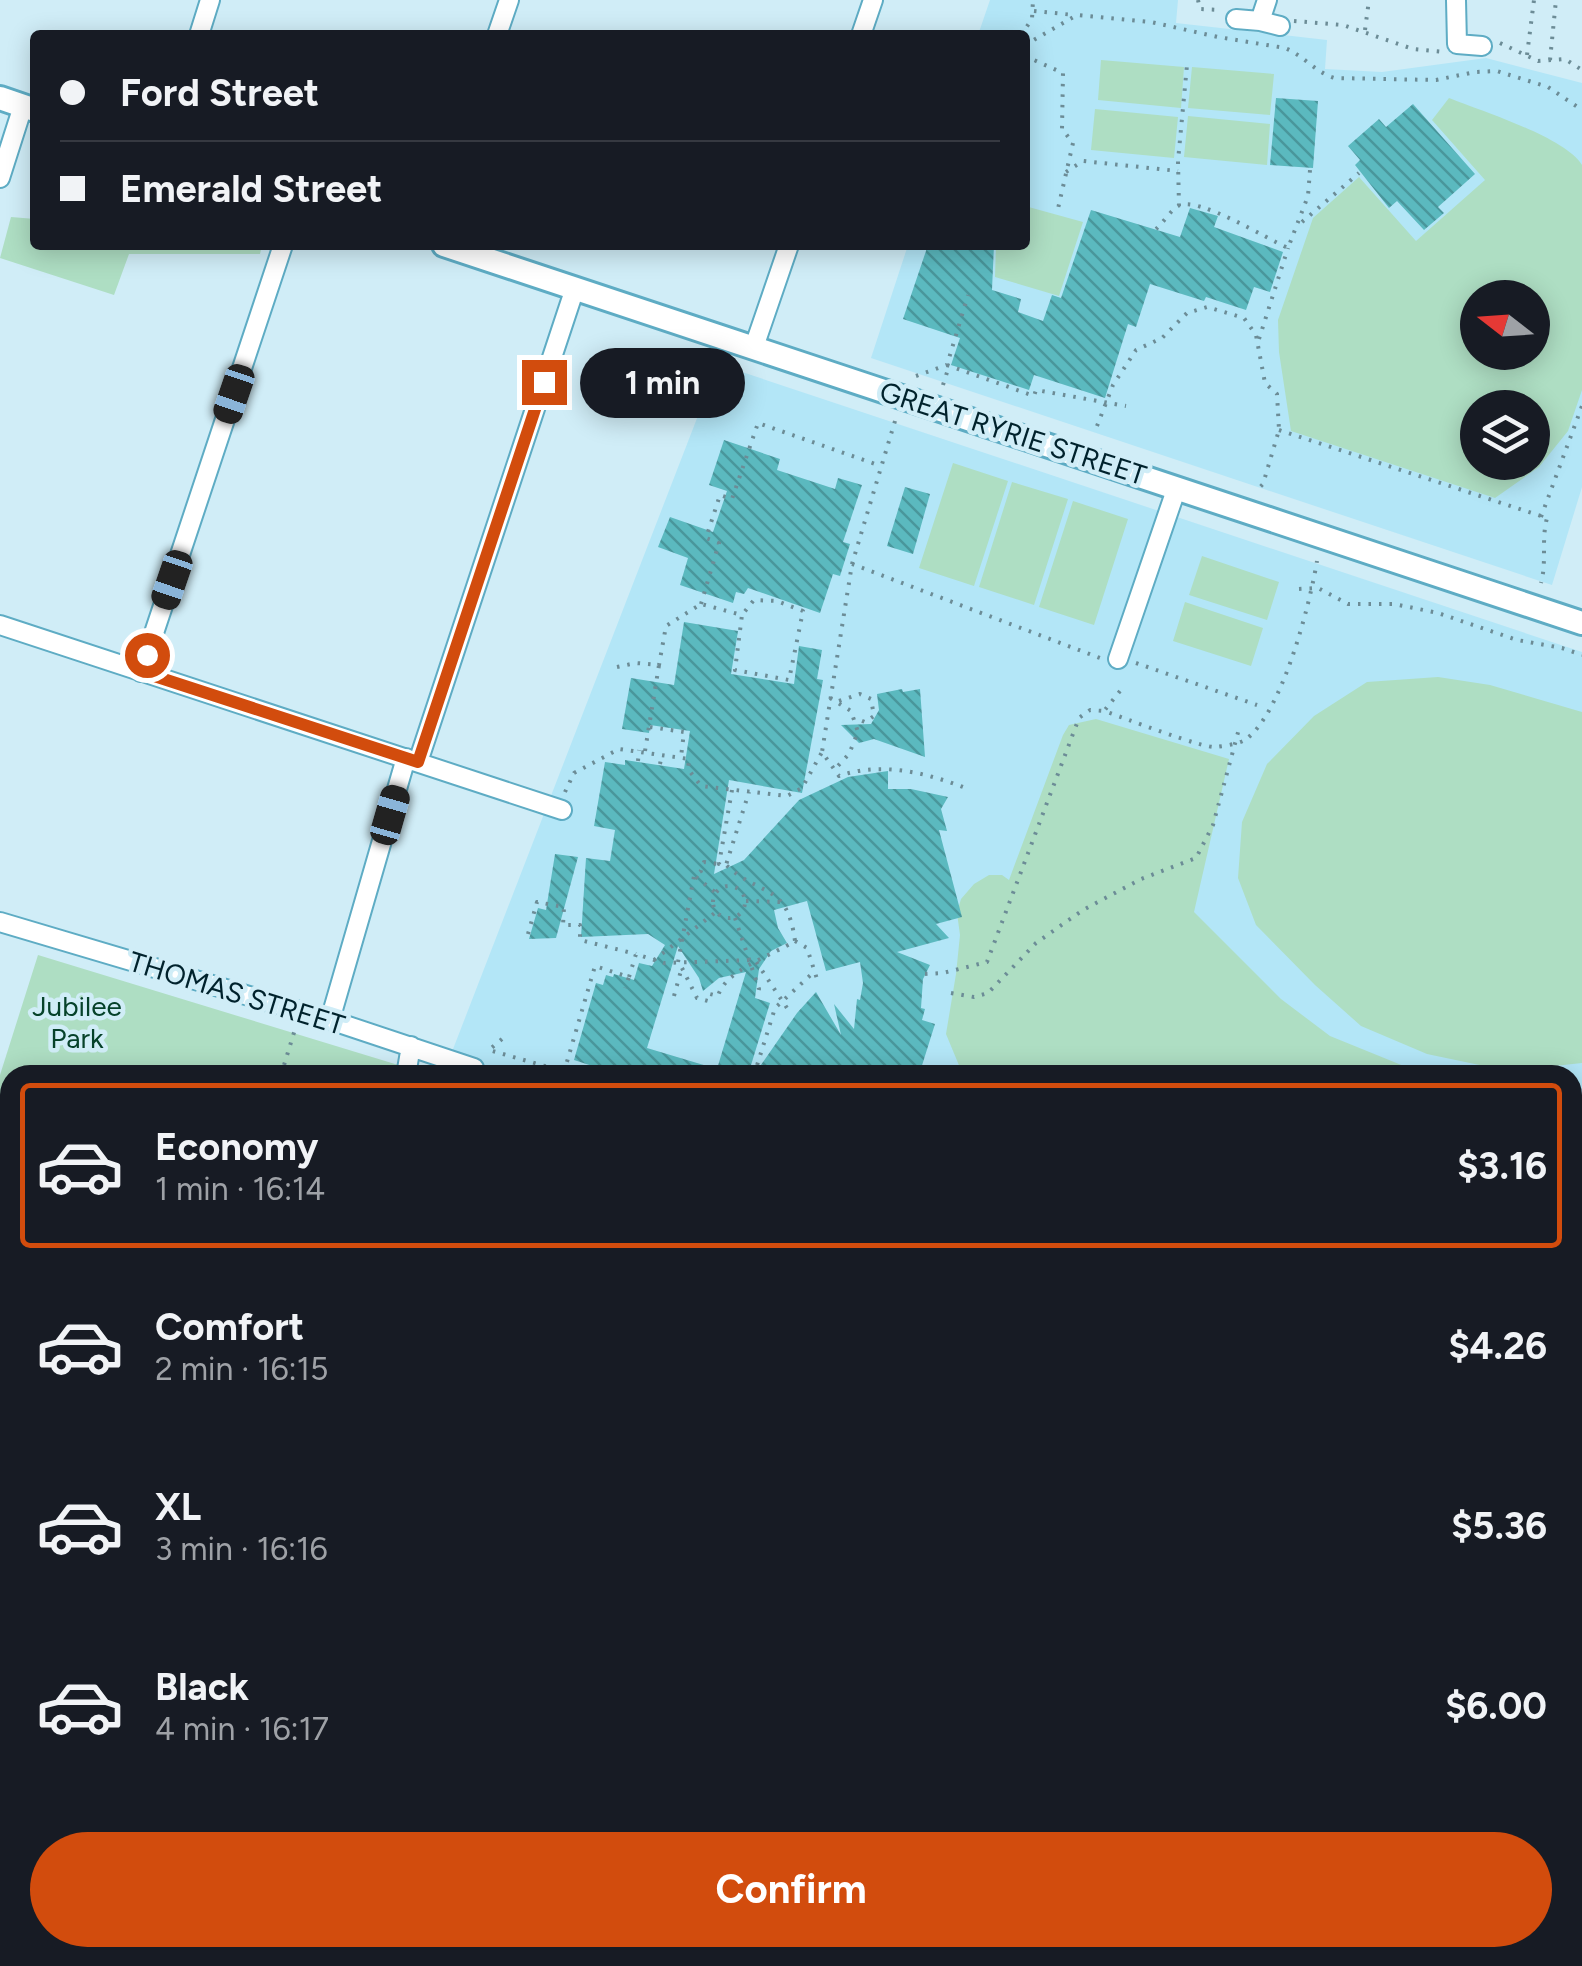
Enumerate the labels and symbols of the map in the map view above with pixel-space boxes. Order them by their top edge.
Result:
north arrow [1460,280,1550,370]
callout: 1 min [579,347,744,417]
route end [522,360,567,405]
car [210,361,258,427]
street label: GREAT RYRIE STREET [875,374,1151,492]
car [148,547,196,613]
route start [125,633,170,678]
car [367,782,413,848]
street label: THOMAS STREET [125,944,349,1042]
park label: Jubilee Park [32,989,122,1055]

